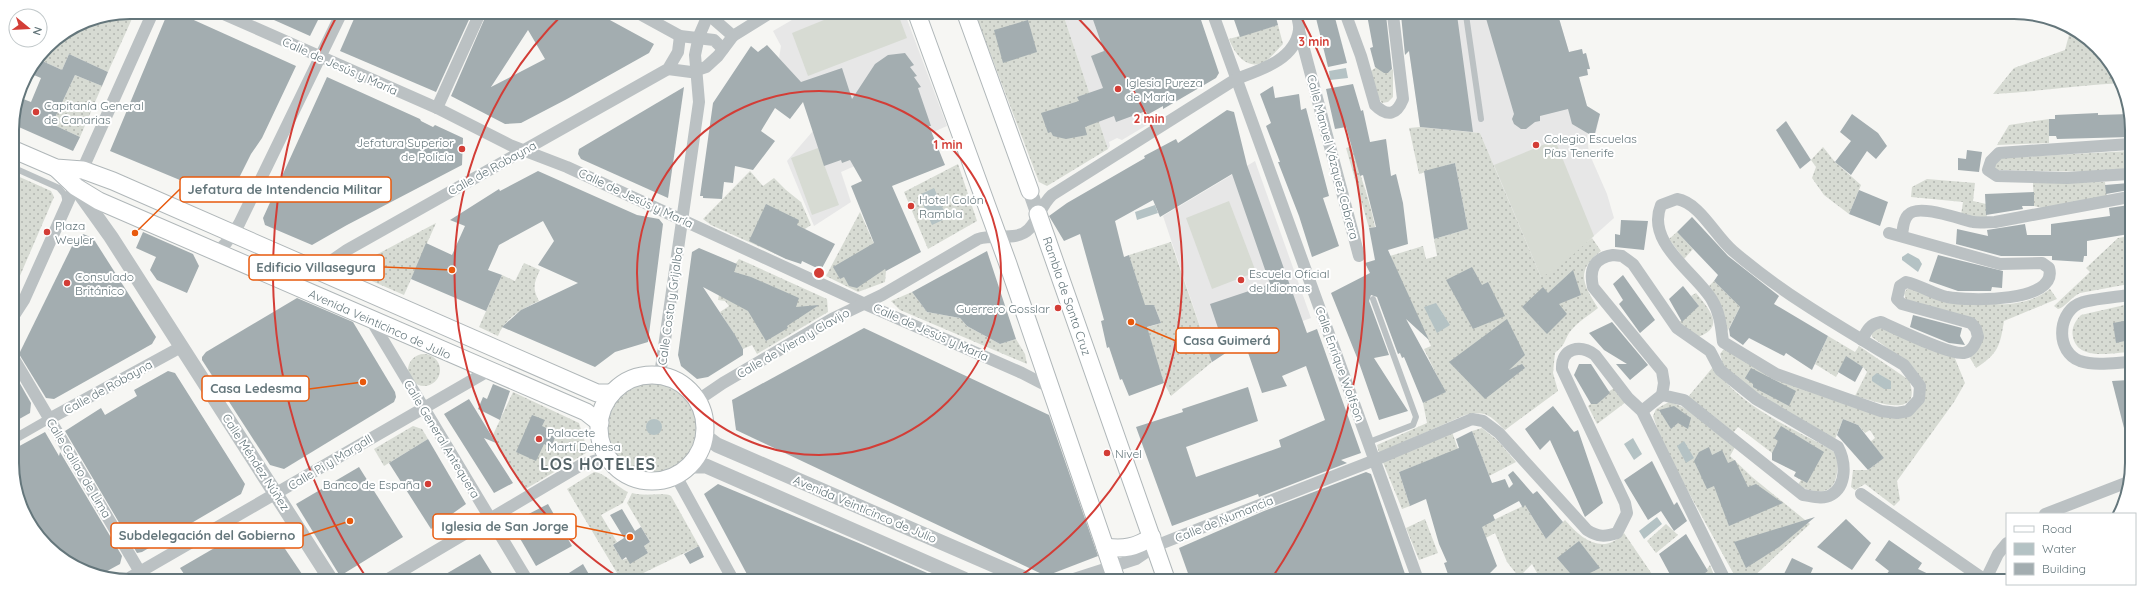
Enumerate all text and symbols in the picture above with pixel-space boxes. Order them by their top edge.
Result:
north arrow [8,8,48,48]
text: N [30,25,45,37]
street label: Calle de Jesús y María [280,34,400,98]
text: 3 min [1299,34,1329,49]
street label: Calle Manuel Vázquez Cabrera [1304,73,1362,241]
place label: Iglesia Pureza de María [1126,75,1203,104]
marker: Iglesia Pureza de María [1113,84,1123,94]
place label: Capitanía General de Canarias [44,98,144,127]
marker: Capitanía General de Canarias [31,107,41,117]
text: 2 min [1133,111,1165,126]
place label: Colegio Escuelas Pías Tenerife [1544,131,1637,160]
place label: Jefatura Superior de Policía [356,135,454,164]
text: 1 min [933,137,963,152]
street label: Calle de Robayna [445,138,539,198]
marker: Colegio Escuelas Pías Tenerife [1531,140,1541,150]
marker: Jefatura Superior de Policía [457,144,467,154]
street label: Calle de Jesús y María [576,165,696,231]
callout: Jefatura de Intendencia Militar [180,177,391,202]
text: Jefatura de Intendencia Militar [187,181,383,197]
place label: Hotel Colón Rambla [919,192,984,221]
marker: Hotel Colón Rambla [906,201,916,211]
place label: Plaza Weyler [55,218,94,247]
marker: Plaza Weyler [42,227,52,237]
street label: Rambla de Santa Cruz [1040,235,1094,358]
street label: Calle Costa y Grijalba [654,246,686,366]
callout: Edificio Villasegura [249,255,384,280]
text: Edificio Villasegura [256,259,376,275]
centre of rings [812,266,826,280]
place label: Escuela Oficial de Idiomas [1249,266,1329,295]
place label: Consulado Británico [75,269,134,298]
marker: Escuela Oficial de Idiomas [1236,275,1246,285]
marker: Consulado Británico [62,278,72,288]
street label: Avenida Veinticinco de Julio [306,286,454,362]
street label: Calle de Jesús y María [871,300,991,364]
place label: Guerrero Gosslar [956,301,1050,316]
marker: Guerrero Gosslar [1053,303,1063,313]
street label: Calle Enrique Wolfson [1312,304,1368,424]
street label: Calle de Viera y Clavijo [734,305,852,381]
callout: Casa Guimerá [1176,328,1279,353]
text: Casa Guimerá [1183,332,1271,348]
street label: Calle de Robayna [61,357,155,417]
callout: Casa Ledesma [202,376,309,401]
street label: Calle General Antequera [401,377,483,501]
text: Casa Ledesma [210,380,302,396]
street label: Calle Méndez Núñez [219,411,293,513]
street label: Calle Callao de Lima [43,415,115,521]
place label: Palacete Martí Dehesa [547,425,621,454]
street label: Calle Pi y Margall [285,431,375,493]
marker: Palacete Martí Dehesa [534,434,544,444]
place label: Nivel [1115,446,1142,461]
marker: Nivel [1102,448,1112,458]
district label: LOS HOTELES [540,454,656,474]
street label: Avenida Veinticinco de Julio [791,472,939,546]
place label: Banco de España [323,477,420,492]
marker: Banco de España [423,479,433,489]
street label: Calle de Numancia [1173,492,1275,546]
legend [2006,513,2136,585]
callout: Iglesia de San Jorge [433,514,576,539]
text: Iglesia de San Jorge [441,518,569,534]
text: Road [2042,521,2072,536]
callout: Subdelegación del Gobierno [111,523,303,548]
text: Subdelegación del Gobierno [119,527,295,543]
text: Water [2042,541,2077,556]
text: Building [2042,561,2086,576]

